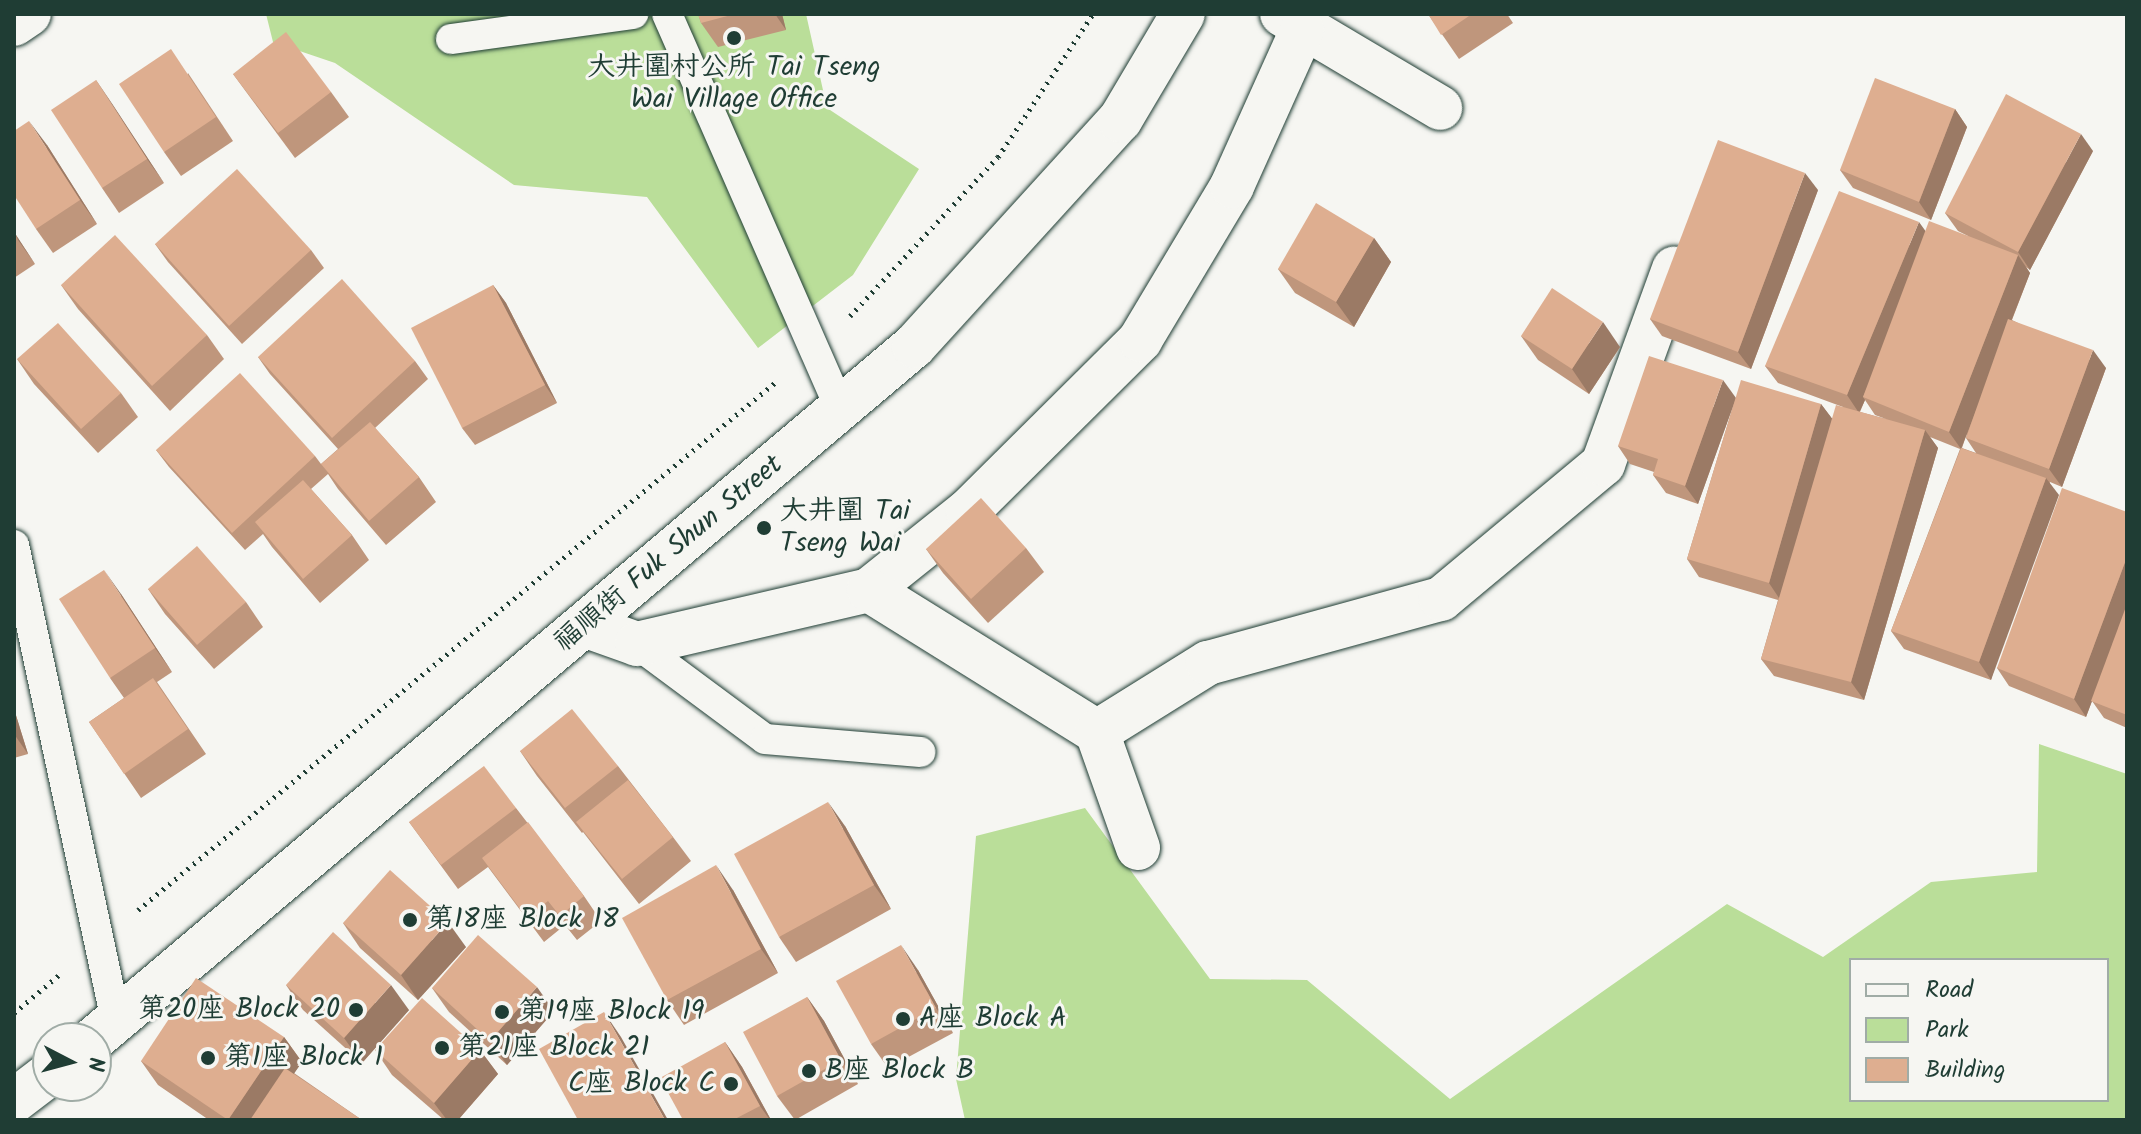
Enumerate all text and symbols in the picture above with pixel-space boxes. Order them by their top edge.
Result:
marker: 大井圍村公所 Tai Tseng Wai Village Office [725,29,743,47]
place label: 大井圍村公所 Tai Tseng Wai Village Office [588,51,880,117]
street label: 福順街 Fuk Shun Street [548,449,790,659]
place label: 大井圍 Tai Tseng Wai [780,495,910,561]
marker: 大井圍 Tai Tseng Wai [755,519,773,537]
place label: 第18座 Block 18 [426,903,619,937]
marker: 第18座 Block 18 [401,911,419,929]
legend [1849,958,2109,1102]
text: Road [1925,971,1973,1010]
place label: 第20座 Block 20 [138,993,340,1027]
place label: 第19座 Block 19 [518,995,704,1029]
marker: 第20座 Block 20 [347,1001,365,1019]
place label: A座 Block A [919,1002,1066,1036]
marker: 第19座 Block 19 [493,1003,511,1021]
marker: A座 Block A [894,1010,912,1028]
text: Park [1925,1011,1969,1050]
north arrow [32,1022,112,1102]
place label: 第21座 Block 21 [458,1031,650,1065]
marker: 第21座 Block 21 [433,1039,451,1057]
place label: 第1座 Block 1 [224,1041,383,1075]
marker: 第1座 Block 1 [199,1049,217,1067]
text: Building [1925,1051,2005,1090]
place label: B座 Block B [825,1054,974,1088]
text: N [76,1056,113,1073]
marker: B座 Block B [800,1062,818,1080]
place label: C座 Block C [568,1067,715,1101]
marker: C座 Block C [722,1075,740,1093]

